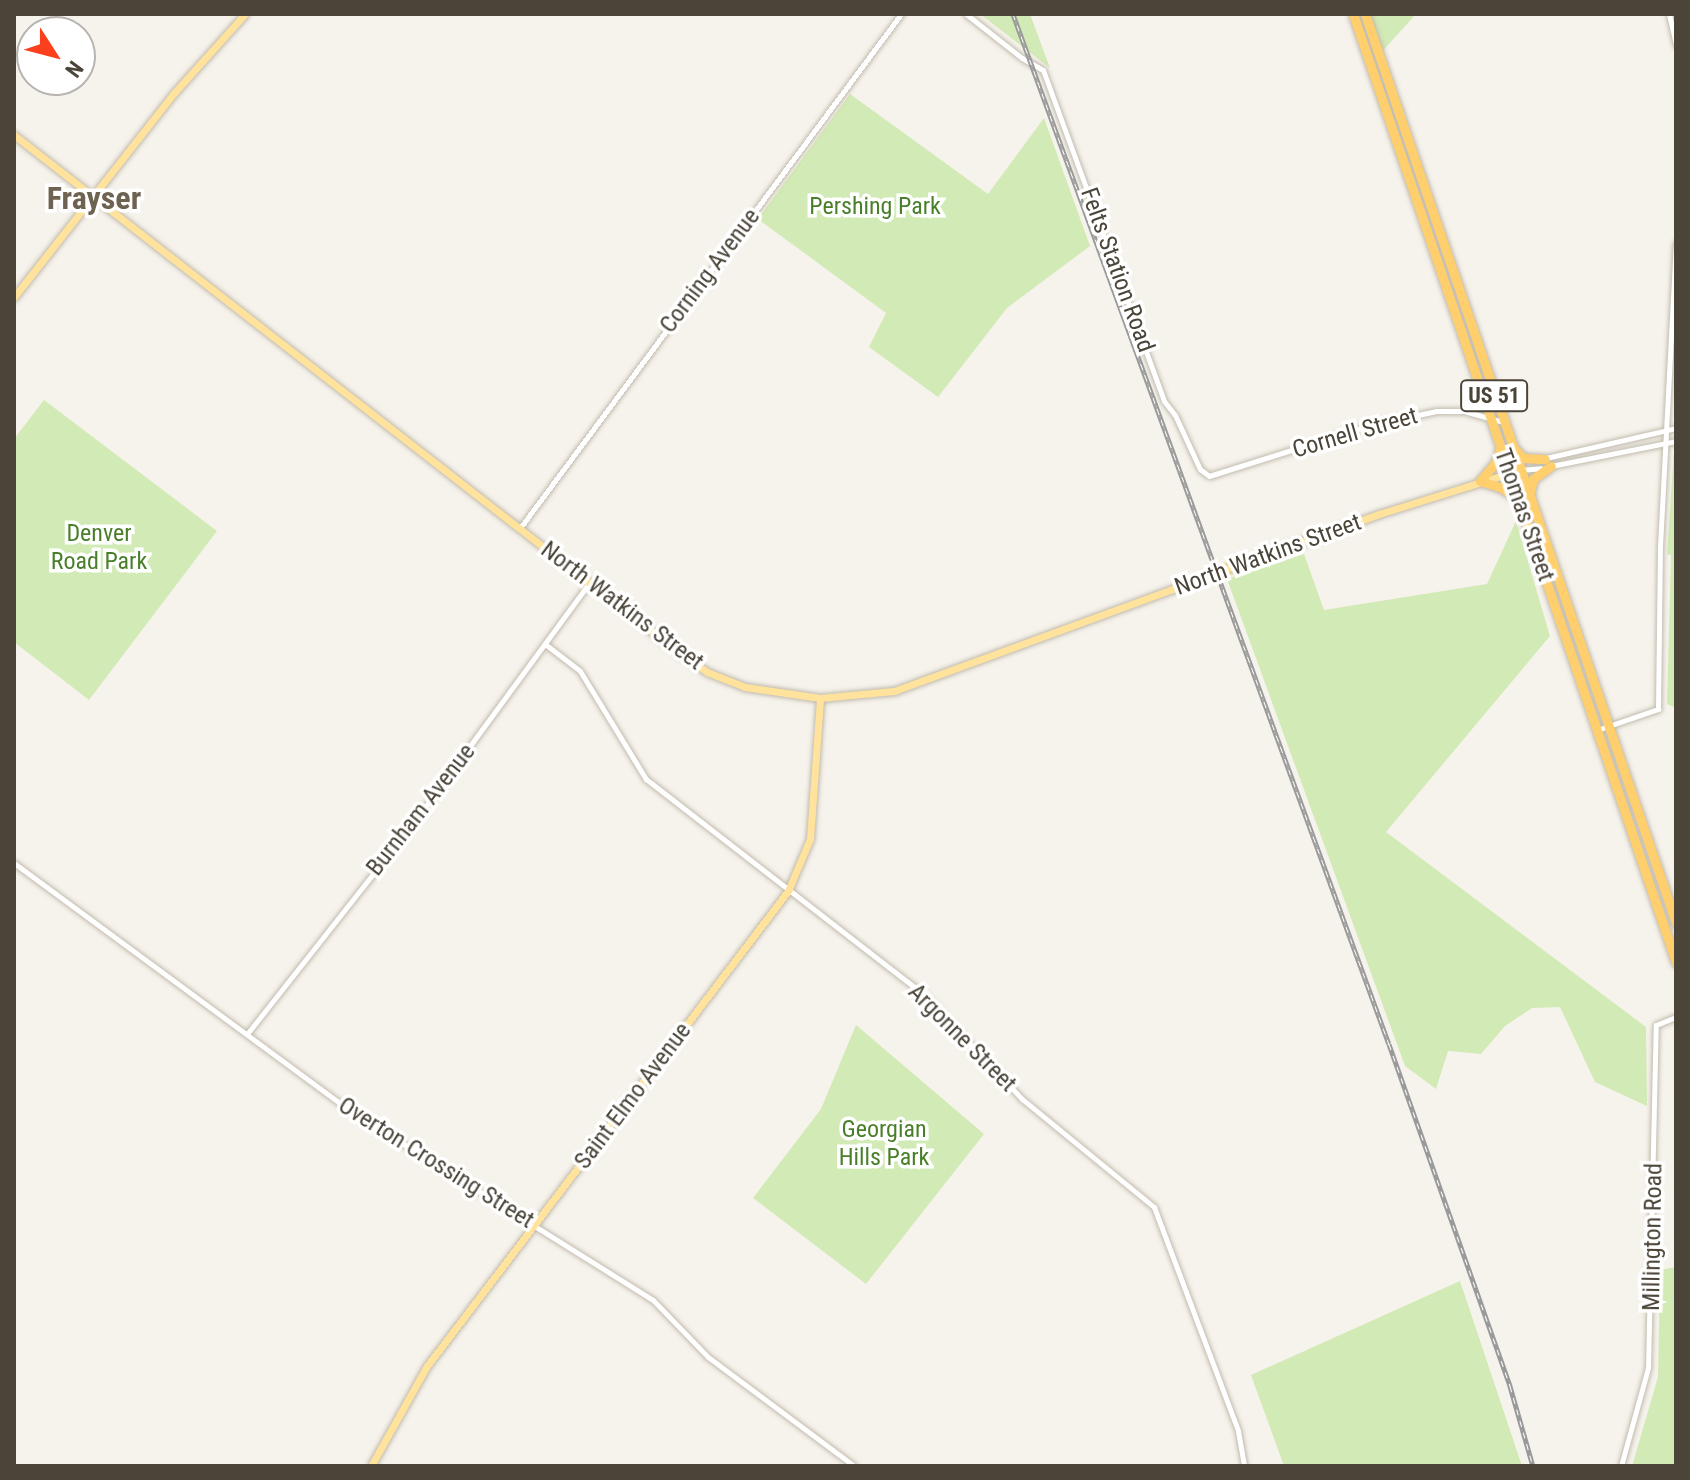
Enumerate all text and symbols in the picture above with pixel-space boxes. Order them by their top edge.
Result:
north arrow [16,16,96,96]
text: N [60,56,88,82]
district label: Frayser [47,179,141,217]
street label: Felts Station Road [1074,184,1160,356]
park label: Pershing Park [809,193,941,221]
street label: Corning Avenue [654,203,766,339]
road number: US 51 [1460,378,1528,414]
street label: Cornell Street [1289,401,1421,465]
street label: Thomas Street [1488,445,1560,585]
street label: North Watkins Street [1171,508,1365,602]
park label: Denver Road Park [51,520,147,576]
street label: North Watkins Street [535,535,709,677]
street label: Burnham Avenue [361,738,481,882]
street label: Argonne Street [902,978,1022,1098]
street label: Saint Elmo Avenue [569,1017,697,1175]
street label: Overton Crossing Street [333,1091,539,1235]
park label: Georgian Hills Park [839,1116,929,1172]
street label: Millington Road [1637,1163,1669,1311]

